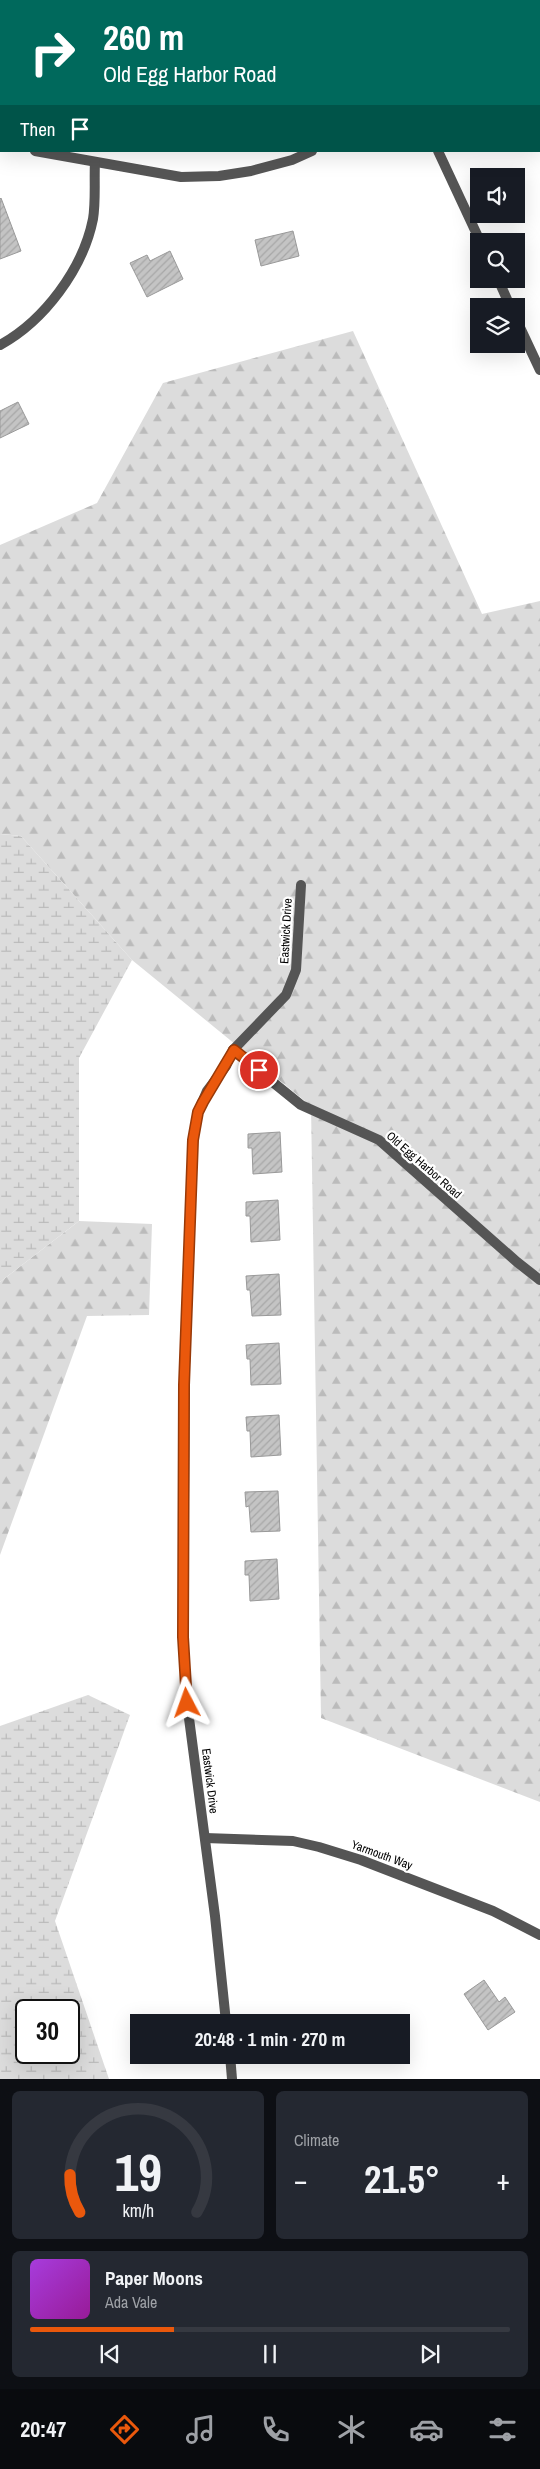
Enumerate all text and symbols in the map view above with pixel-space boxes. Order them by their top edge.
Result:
text: 260 m [103,14,184,61]
icon: right [20,20,85,85]
text: Old Egg Harbor Road [103,59,276,89]
icon: arrive [66,115,94,143]
text: Then [20,116,56,142]
map controls [470,168,525,353]
button: sound [470,168,525,223]
button: search [470,233,525,288]
button: layers [470,298,525,353]
street label: Eastwick Drive [276,898,296,964]
pin [238,1049,280,1091]
icon: arrive [245,1056,273,1084]
street label: Old Egg Harbor Road [383,1128,465,1202]
position arrow [160,1676,212,1728]
street label: Eastwick Drive [198,1747,222,1815]
street label: Yarmouth Way [349,1837,415,1873]
speed limit sign: 30 [15,1999,80,2064]
text: 20:48 · 1 min · 270 m [195,2026,345,2052]
text: Climate [294,2129,339,2151]
text: 19 [114,2137,162,2207]
text: 21.5° [364,2154,440,2205]
text: − [294,2161,307,2199]
text: + [497,2161,510,2199]
text: km/h [122,2199,154,2223]
text: Paper Moons [105,2265,203,2291]
text: Ada Vale [105,2291,157,2313]
icon: previous [96,2340,124,2368]
icon: pause [256,2340,284,2368]
icon: next [416,2340,444,2368]
icon: directions [107,2412,142,2447]
icon: music [183,2412,218,2447]
icon: phone [258,2412,293,2447]
icon: climate [334,2412,369,2447]
icon: car [409,2412,444,2447]
icon: filters [485,2412,520,2447]
text: 20:47 [20,2414,66,2444]

